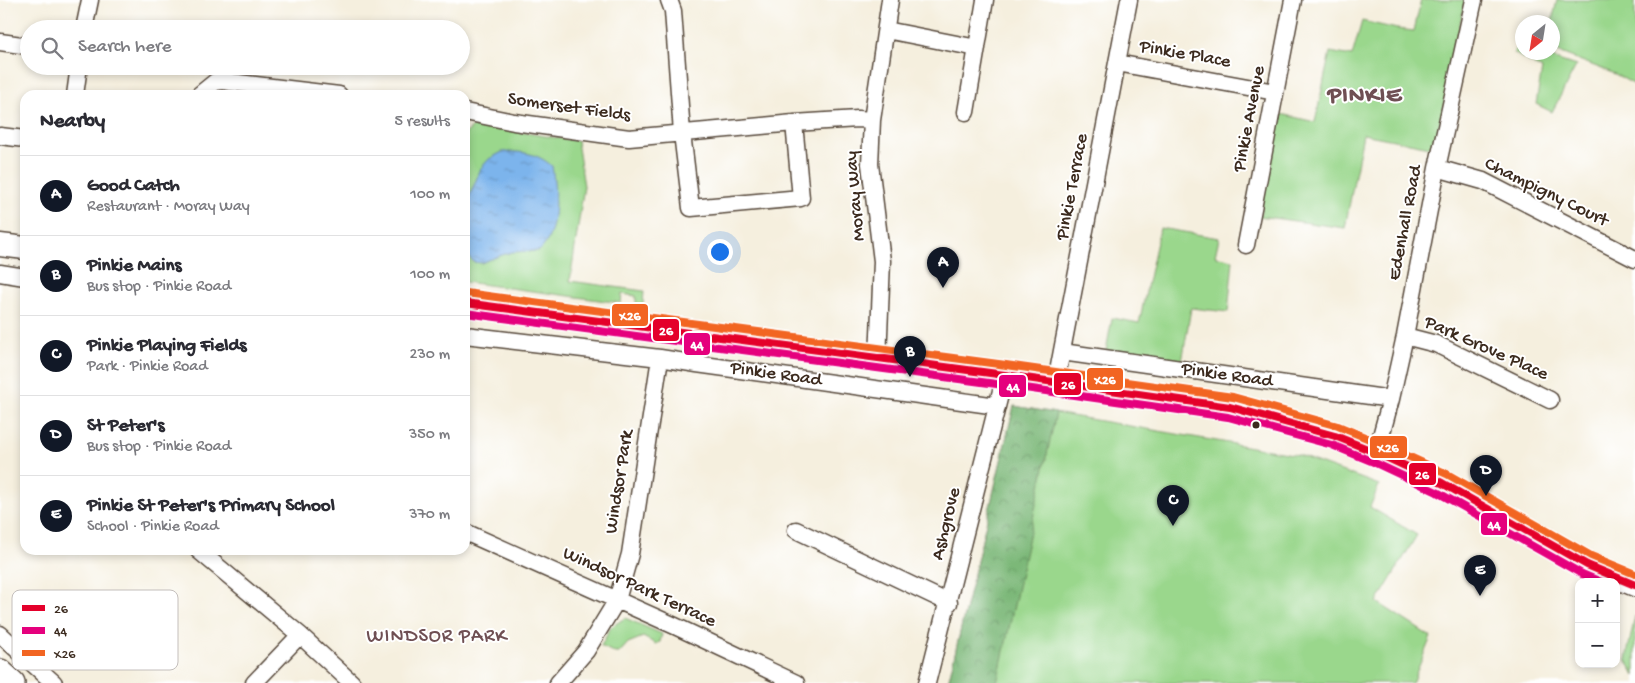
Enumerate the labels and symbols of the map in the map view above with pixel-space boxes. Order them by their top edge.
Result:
north arrow [1515,15,1560,60]
street label: Pinkie Place [1137,36,1232,74]
street label: Pinkie Avenue [1228,64,1272,175]
district label: PINKIE [1326,82,1403,111]
street label: Somerset Fields [506,88,633,128]
street label: Pinkie Terrace [1051,132,1095,243]
street label: Moray Way [841,149,871,242]
street label: Champigny Court [1480,153,1614,234]
street label: Edenhall Road [1384,162,1429,283]
your location [707,239,733,265]
pin: A [927,247,959,288]
line badge: X26 [611,303,649,327]
text: X26 [618,309,642,326]
street label: Park Grove Place [1419,311,1552,387]
line badge: 26 [652,318,680,342]
text: 26 [659,324,674,341]
line badge: 44 [683,332,711,356]
pin: B [894,336,926,377]
text: 44 [689,338,704,355]
street label: Pinkie Road [728,357,825,393]
street label: Pinkie Road [1179,358,1276,394]
line badge: X26 [1086,367,1124,391]
line badge: 26 [1053,372,1082,396]
text: X26 [1093,373,1117,390]
line badge: 44 [998,374,1027,398]
text: 26 [1061,378,1076,395]
text: 44 [1005,380,1020,397]
unlabelled marker [1251,420,1261,430]
street label: Windsor Park [600,427,640,536]
line badge: X26 [1369,435,1408,459]
text: X26 [1376,441,1400,458]
pin: D [1470,455,1502,496]
line badge: 26 [1408,462,1437,486]
text: 26 [1415,468,1430,485]
street label: Ashgrove [927,485,967,563]
pin: C [1157,485,1189,526]
line badge: 44 [1480,512,1508,536]
text: 44 [1486,518,1501,535]
street label: Windsor Park Terrace [559,542,720,634]
pin: E [1464,555,1496,596]
legend [12,590,178,670]
text: 26 [54,602,69,619]
text: 44 [54,624,68,641]
district label: WINDSOR PARK [367,626,508,649]
text: X26 [53,647,76,664]

